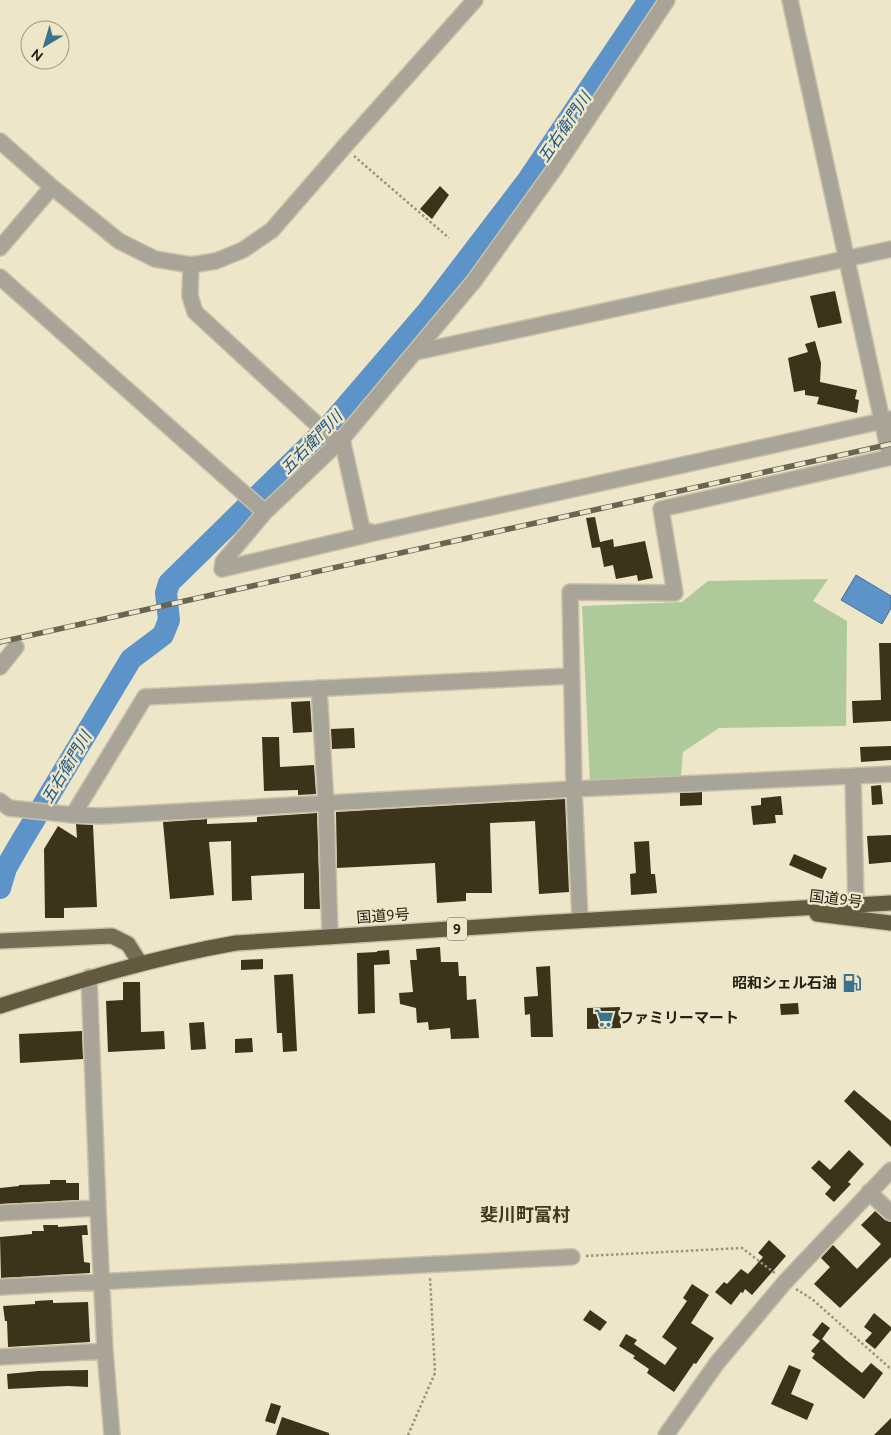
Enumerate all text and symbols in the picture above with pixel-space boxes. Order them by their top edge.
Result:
north arrow [20,20,70,70]
text: N [28,46,46,65]
water label: 五右衛門川 [534,87,595,165]
water label: 五右衛門川 [277,406,347,477]
water label: 五右衛門川 [38,726,95,806]
street label: 国道9号 [808,887,864,910]
street label: 国道9号 [356,905,410,926]
road number: 9 [447,918,467,941]
fuel station icon: 昭和シェル石油 [841,972,863,994]
place label: 昭和シェル石油 [732,974,837,991]
supermarket icon: ファミリーマート [593,1007,615,1029]
place label: ファミリーマート [619,1009,739,1026]
district label: 斐川町富村 [480,1204,570,1224]

